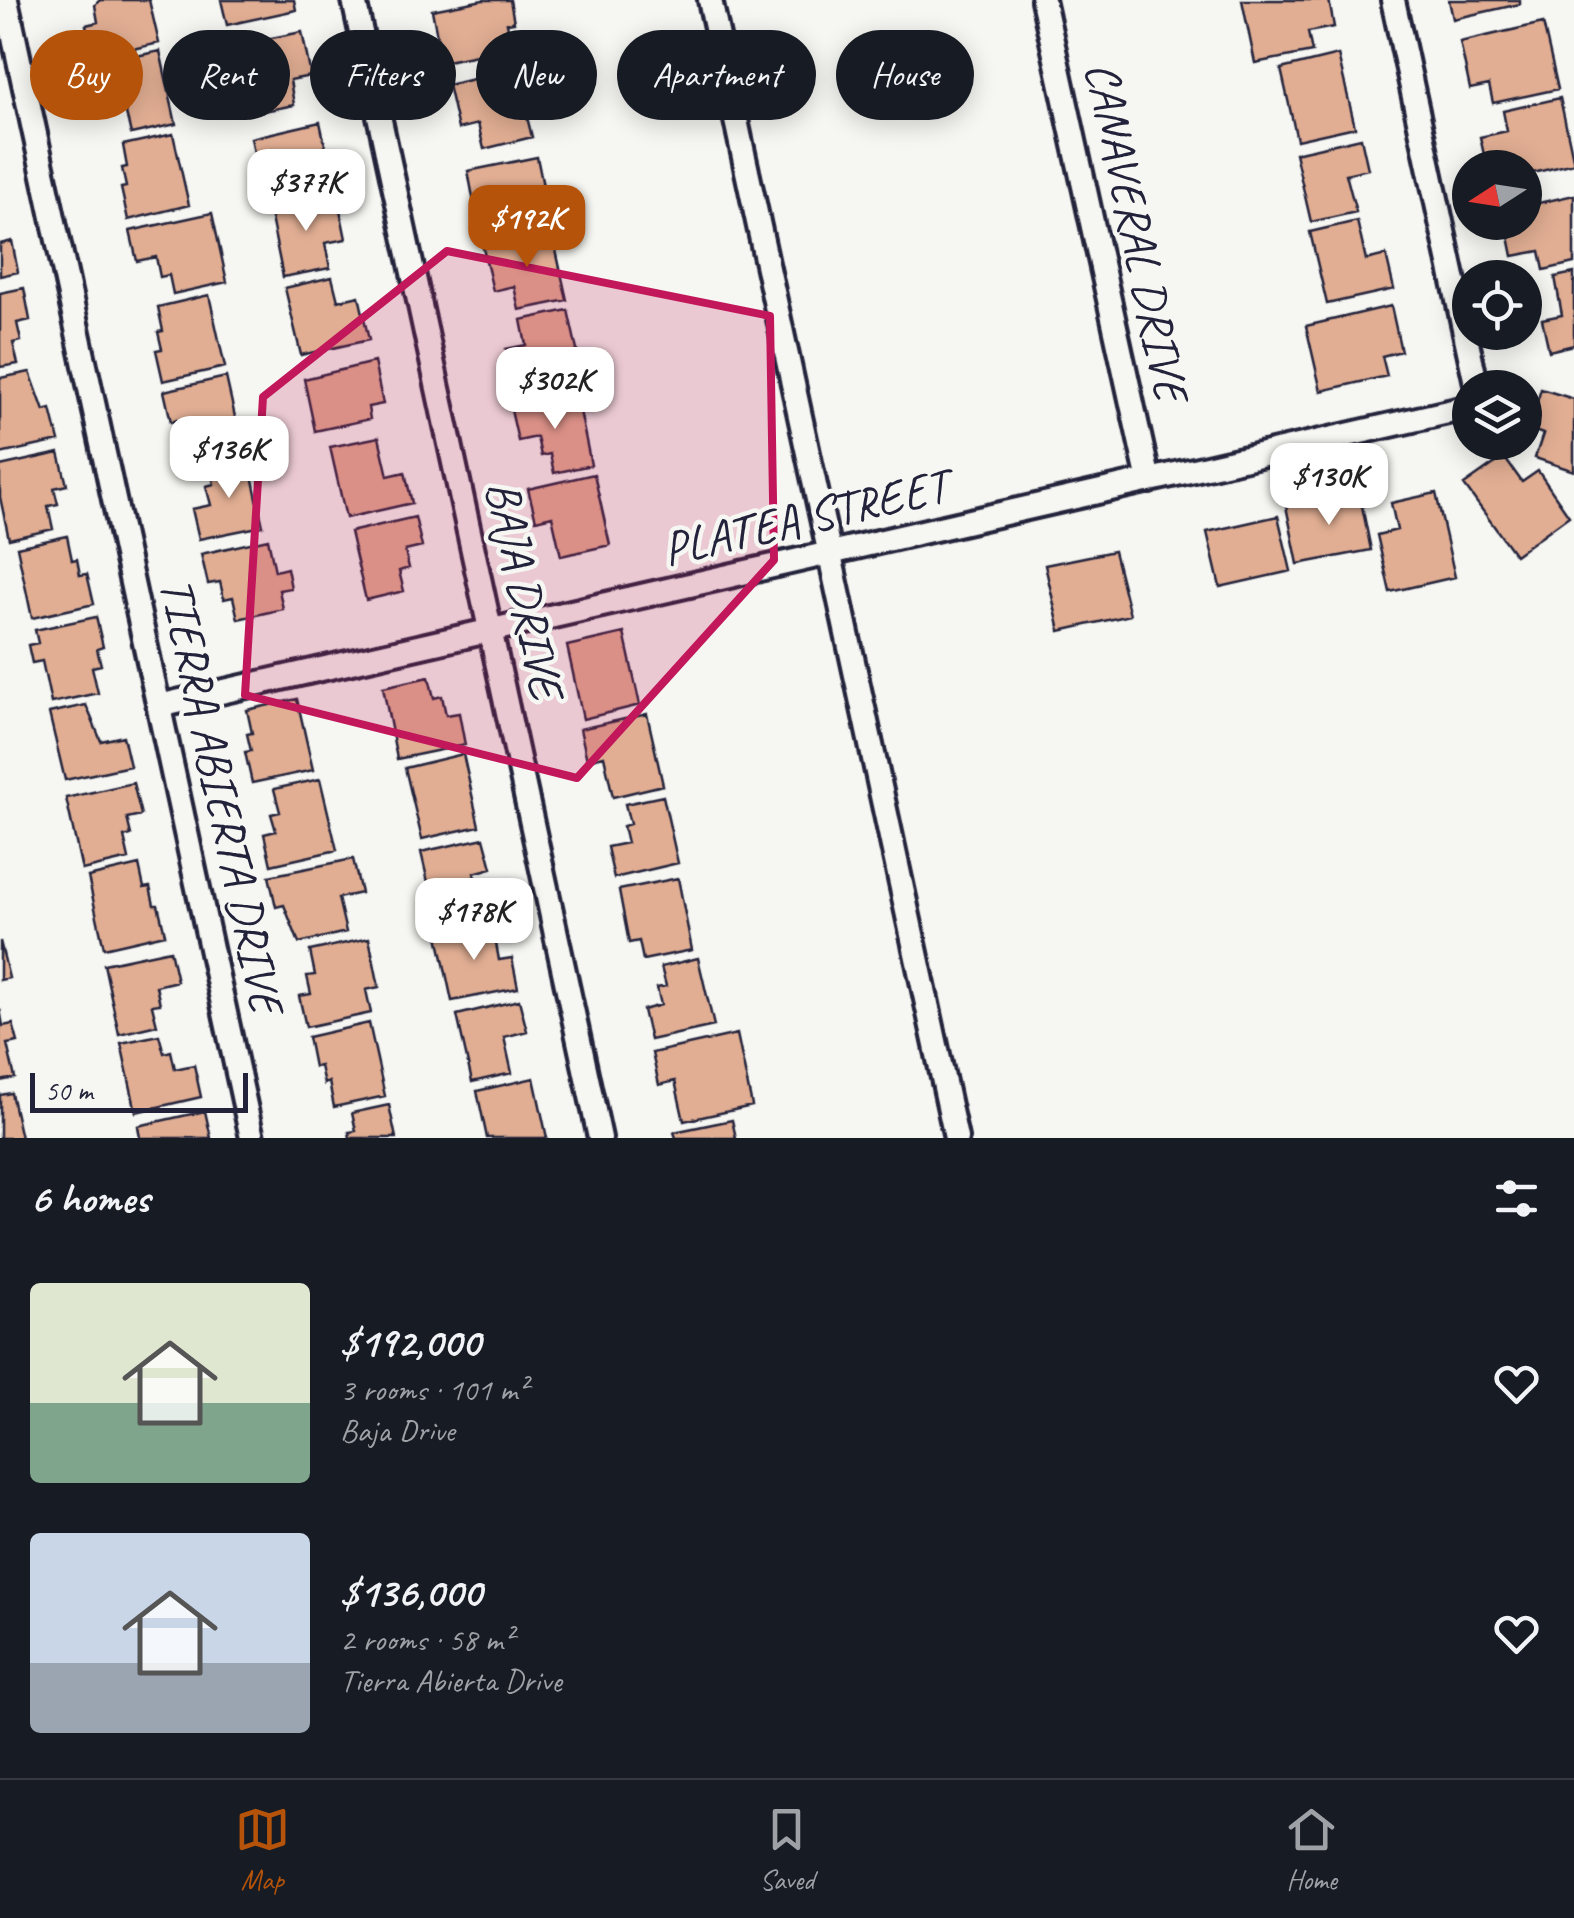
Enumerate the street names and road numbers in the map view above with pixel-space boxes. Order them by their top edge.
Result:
street label: CANAVERAL DRIVE [1072,56,1203,411]
street label: PLATEA STREET [657,453,962,579]
street label: BAJA DRIVE [473,475,578,709]
street label: TIERRA ABIERTA DRIVE [147,572,299,1023]

